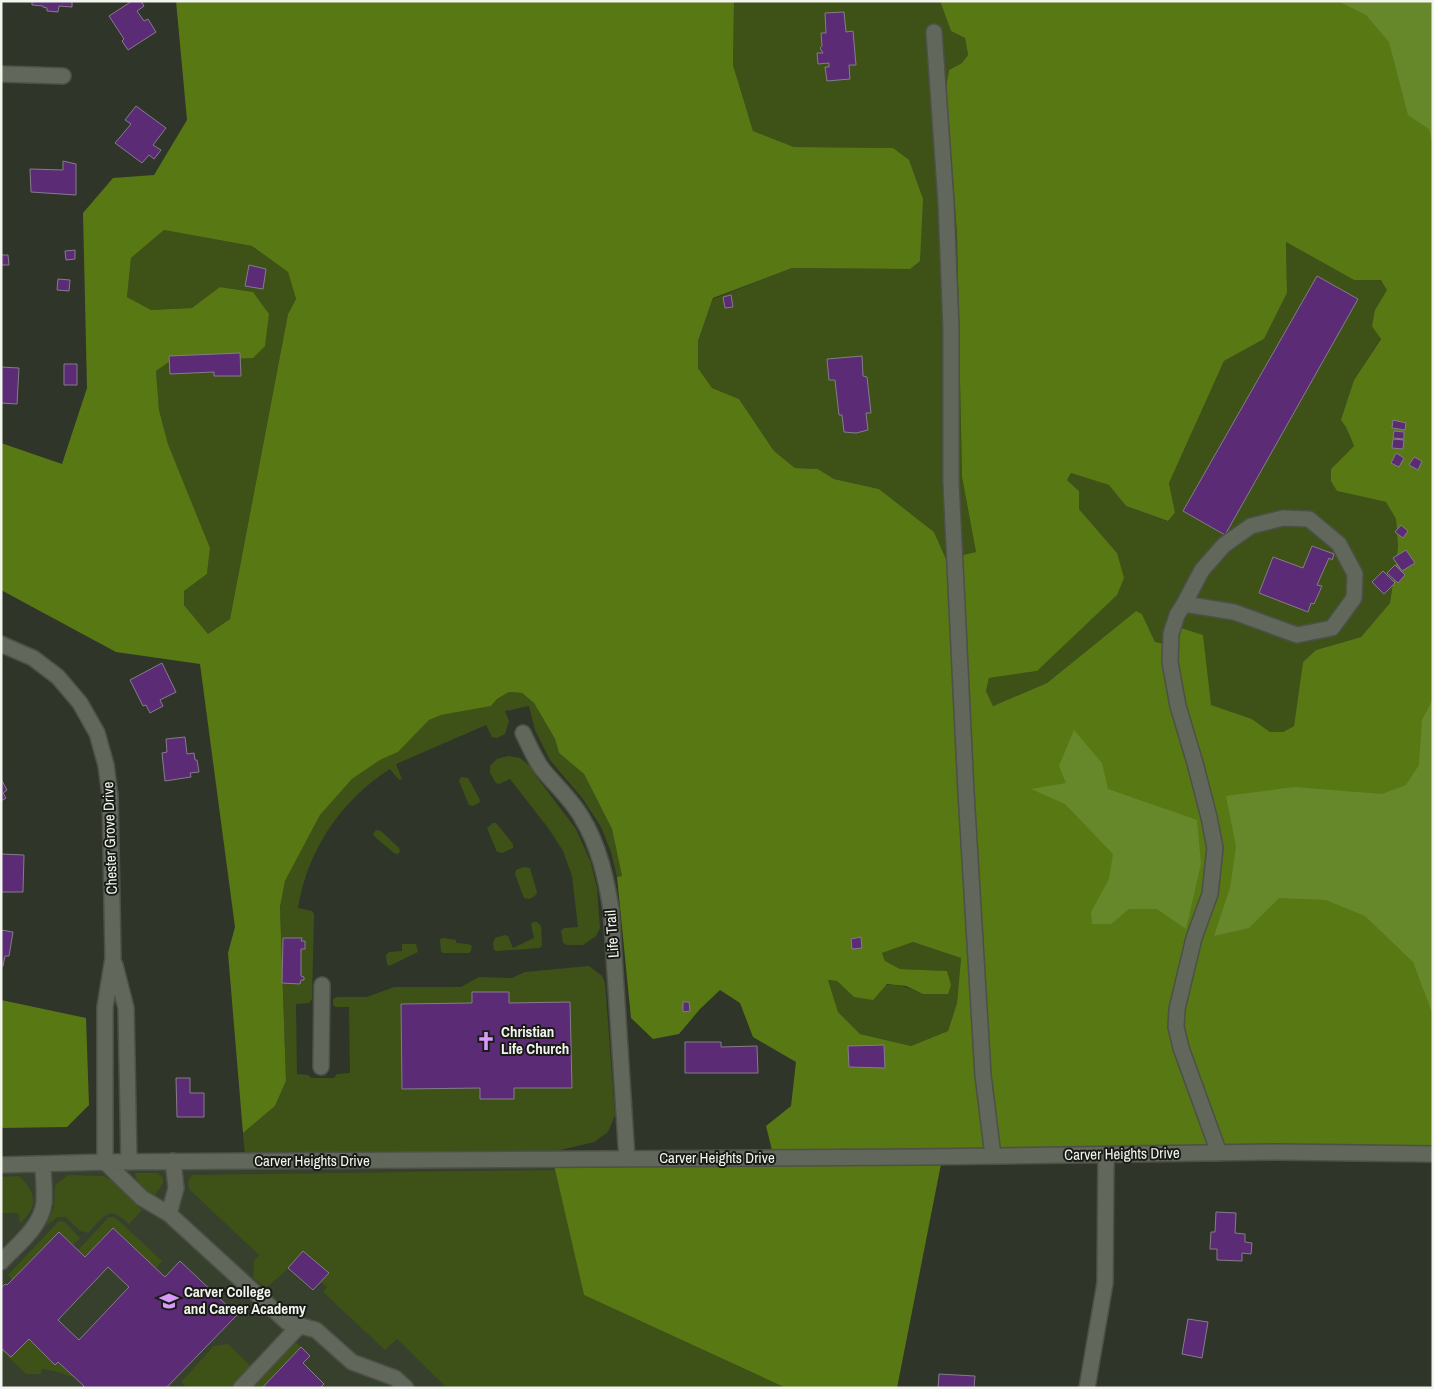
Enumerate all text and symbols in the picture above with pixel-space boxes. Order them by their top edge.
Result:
street label: Chester Grove Drive [97,781,122,895]
street label: Life Trail [599,909,624,959]
place label: Christian Life Church [501,1021,569,1059]
church icon: Christian Life Church [475,1030,497,1052]
street label: Carver Heights Drive [1064,1142,1180,1165]
street label: Carver Heights Drive [659,1147,775,1168]
street label: Carver Heights Drive [254,1150,370,1171]
place label: Carver College and Career Academy [184,1281,306,1319]
school or university icon: Carver College and Career Academy [158,1290,180,1312]

